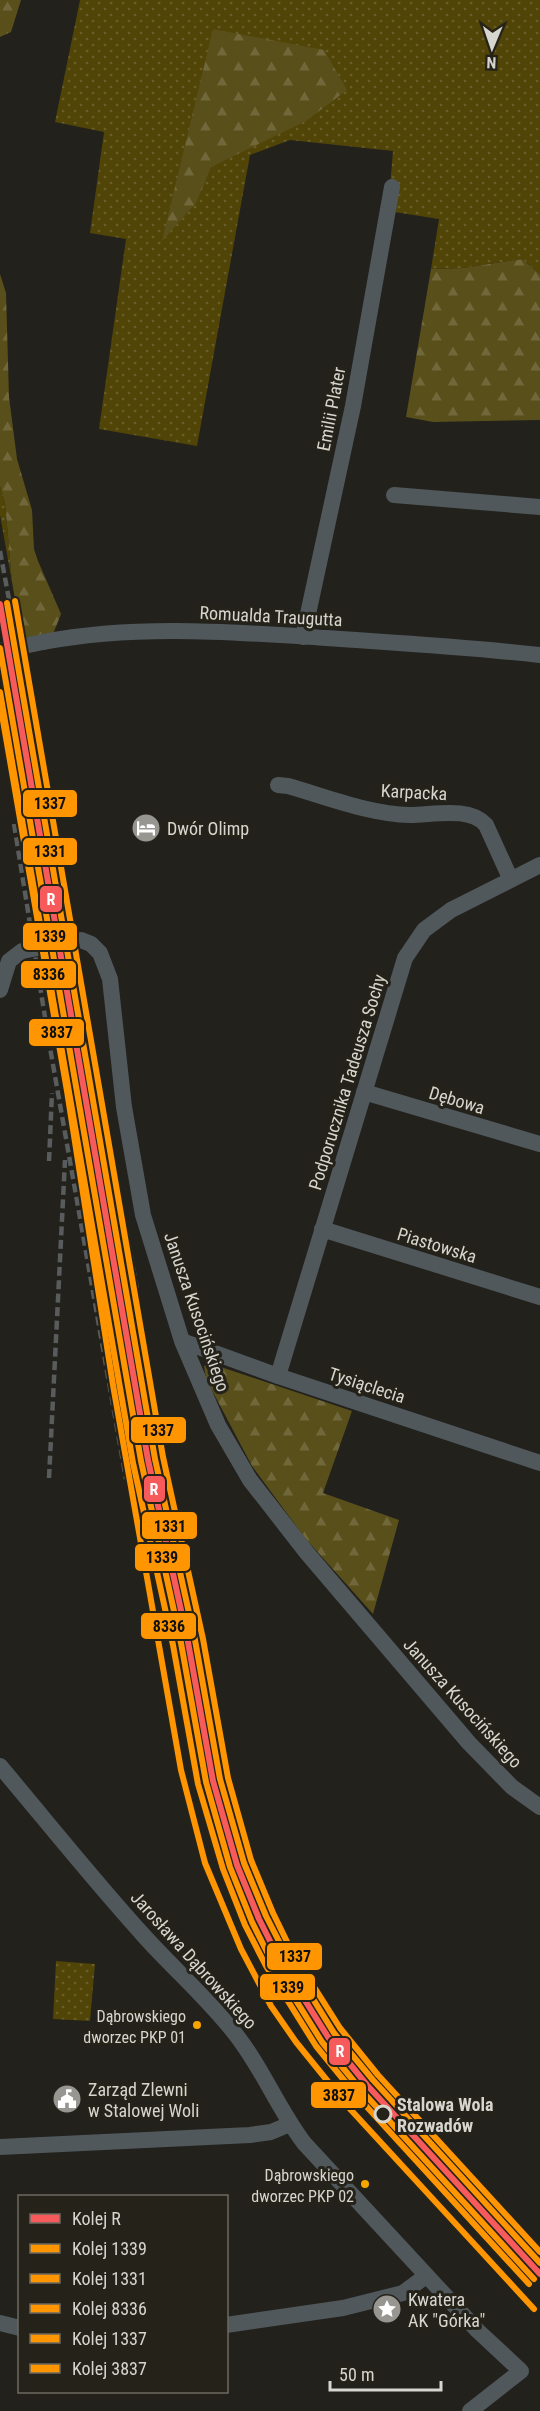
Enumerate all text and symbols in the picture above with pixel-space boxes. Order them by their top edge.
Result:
north arrow [462,18,522,78]
text: N [486,53,497,72]
street label: Emilii Plater [313,365,350,453]
street label: Romualda Traugutta [199,602,343,630]
street label: Karpacka [380,780,448,804]
line badge: 1337 [22,789,78,818]
text: 1337 [34,794,66,813]
hotel icon: Dwór Olimp [130,812,162,844]
place label: Dwór Olimp [167,818,249,839]
line badge: 1331 [22,837,78,866]
text: 1331 [34,842,66,861]
line badge: R [39,885,63,913]
text: R [47,890,56,909]
line badge: 1339 [22,922,78,951]
text: 1339 [34,927,66,946]
line badge: 8336 [20,960,77,989]
text: 8336 [33,965,65,984]
street label: Podporucznika Tadeusza Sochy [304,971,390,1192]
line badge: 3837 [28,1018,85,1047]
text: 3837 [41,1023,73,1042]
street label: Dębowa [427,1082,487,1118]
street label: Piastowska [395,1223,479,1267]
street label: Janusza Kusocińskiego [160,1230,234,1394]
street label: Tysiąclecia [326,1363,408,1407]
line badge: 1337 [130,1416,187,1444]
text: 1337 [142,1421,174,1440]
line badge: R [143,1475,166,1503]
text: R [150,1480,159,1499]
line badge: 1331 [141,1511,198,1540]
text: 1331 [154,1517,186,1536]
line badge: 1339 [134,1543,191,1572]
text: 1339 [146,1548,178,1567]
line badge: 8336 [140,1612,197,1640]
text: 8336 [153,1617,185,1636]
street label: Janusza Kusocińskiego [399,1634,527,1772]
street label: Jarosława Dąbrowskiego [127,1887,261,2033]
line badge: 1337 [266,1942,323,1971]
text: 1337 [279,1947,311,1966]
line badge: 1339 [259,1973,316,2001]
text: 1339 [272,1978,304,1997]
place label: Dąbrowskiego dworzec PKP 01 [83,2007,186,2047]
marker: Dąbrowskiego dworzec PKP 01 [191,2019,203,2031]
line badge: R [328,2037,351,2066]
text: R [336,2042,345,2061]
place label: Zarząd Zlewni w Stalowej Woli [88,2079,199,2121]
line badge: 3837 [310,2081,367,2109]
public building icon: Zarząd Zlewni w Stalowej Woli [51,2083,83,2115]
text: 3837 [323,2086,355,2105]
place label: Stalowa Wola Rozwadów [397,2094,493,2136]
marker: Stalowa Wola Rozwadów [374,2105,392,2123]
place label: Dąbrowskiego dworzec PKP 02 [251,2166,354,2206]
marker: Dąbrowskiego dworzec PKP 02 [359,2178,371,2190]
legend [18,2195,228,2393]
text: Kolej R [72,2208,121,2229]
text: Kolej 1339 [72,2238,147,2259]
text: Kolej 1331 [72,2268,147,2289]
place label: Kwatera AK "Górka" [408,2289,485,2331]
place icon: Kwatera AK "Górka" [371,2293,403,2325]
text: Kolej 8336 [72,2298,147,2319]
text: Kolej 1337 [72,2328,147,2349]
scale bar [330,2354,441,2392]
text: Kolej 3837 [72,2358,147,2379]
text: 50 m [339,2364,374,2385]

